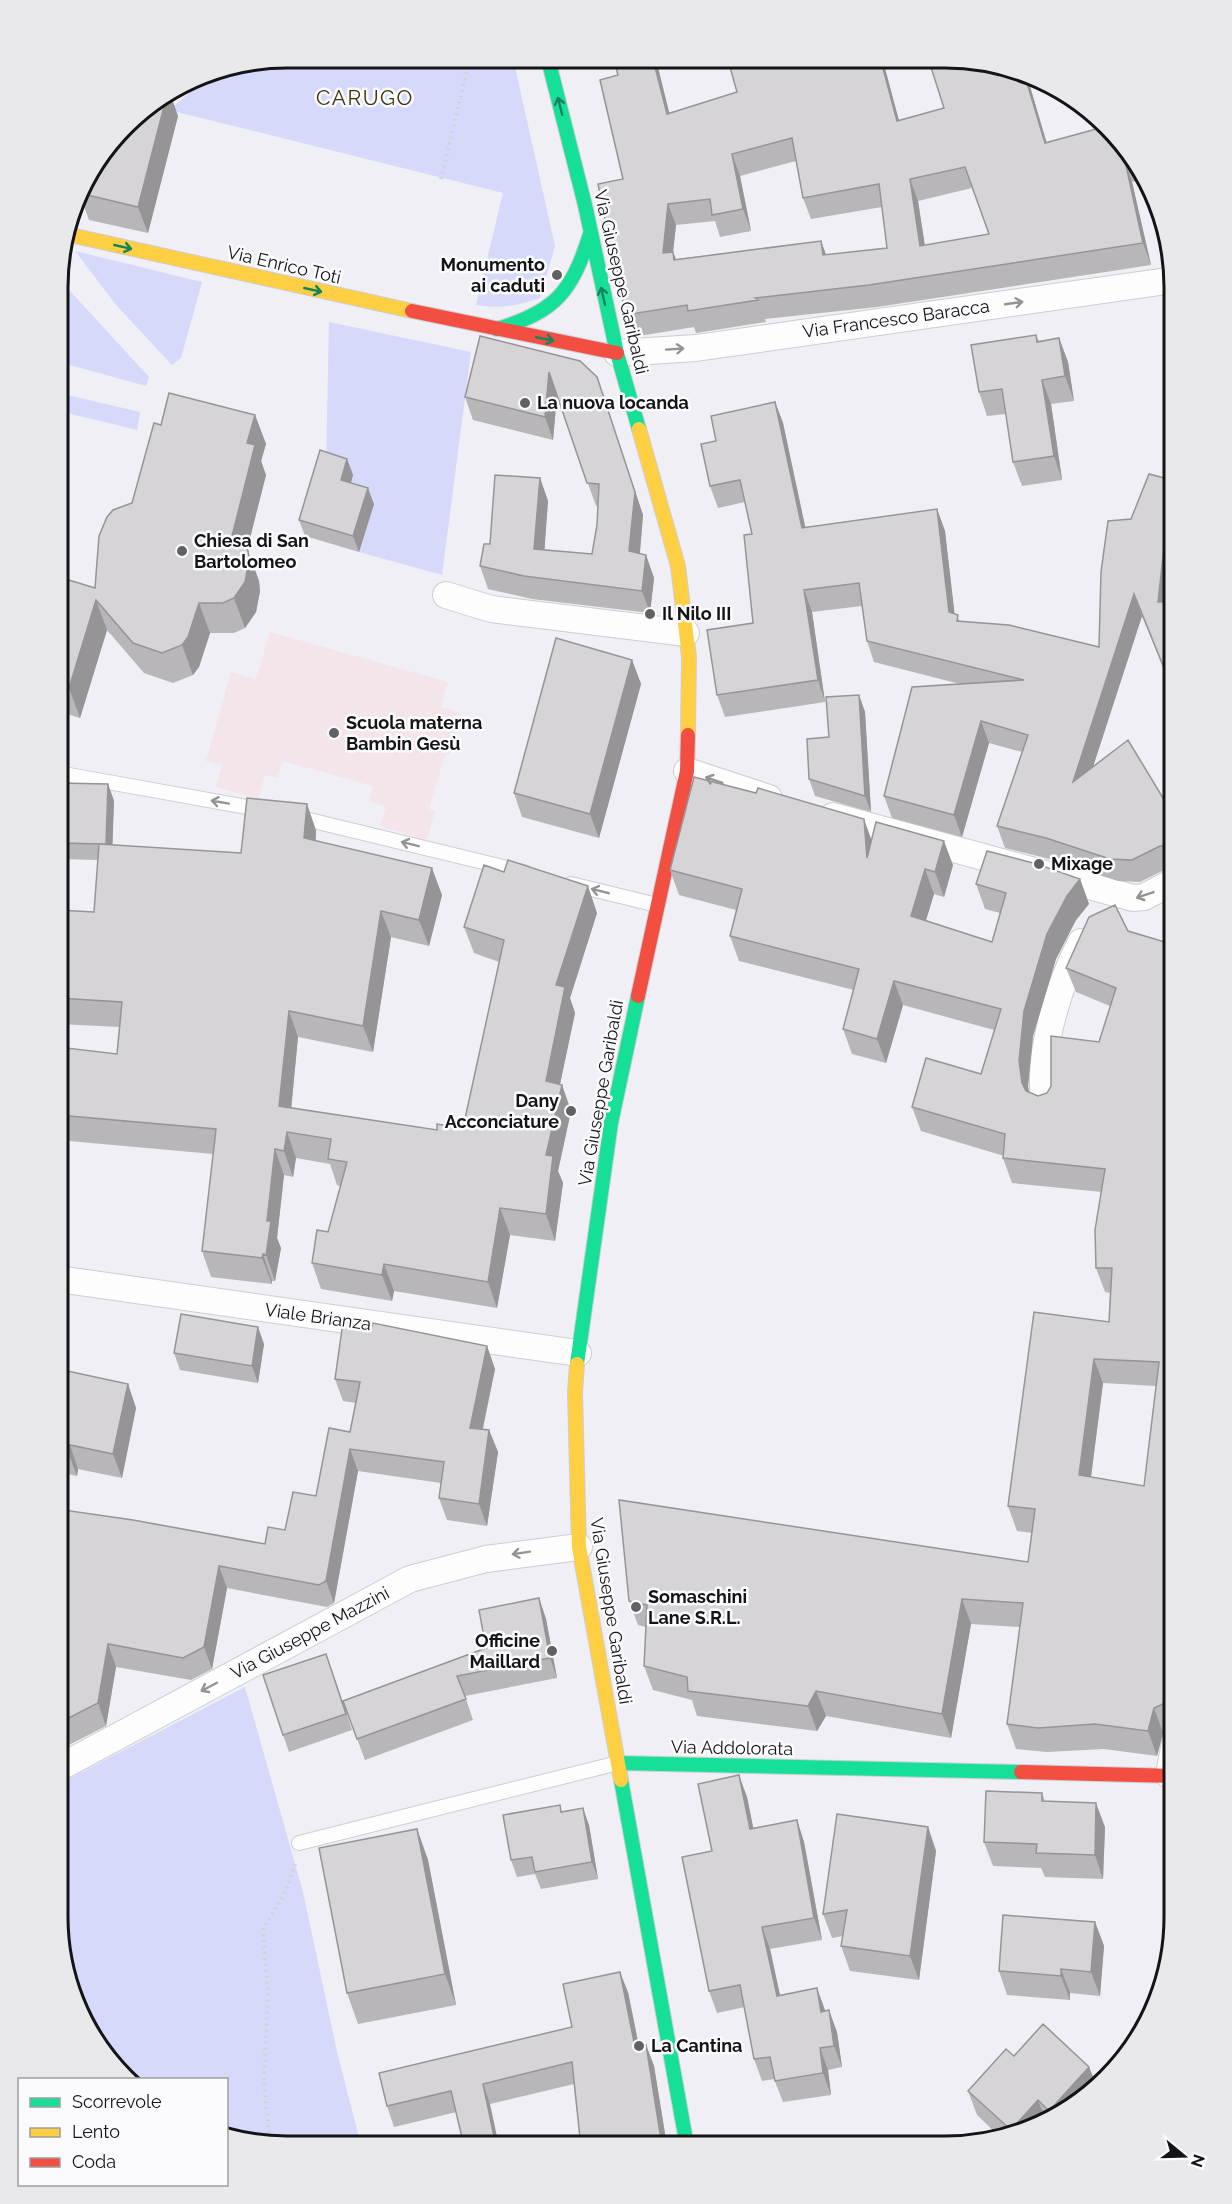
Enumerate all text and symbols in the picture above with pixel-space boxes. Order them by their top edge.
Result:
district label: CARUGO [316,85,414,110]
one-way arrow [554,97,565,116]
street label: Via Giuseppe Garibaldi [590,188,653,376]
one-way arrow [113,241,132,253]
street label: Via Enrico Toti [225,241,343,288]
place label: Monumento ai caduti [441,254,545,296]
marker: Monumento ai caduti [550,268,564,282]
one-way arrow [303,285,322,296]
one-way arrow [597,287,609,306]
street label: Via Francesco Baracca [801,295,991,342]
one-way arrow [1003,297,1023,308]
one-way arrow [535,334,554,345]
one-way arrow [665,343,684,354]
place label: La nuova locanda [537,392,689,413]
marker: La nuova locanda [518,396,532,410]
place label: Chiesa di San Bartolomeo [194,530,309,572]
marker: Chiesa di San Bartolomeo [175,544,189,558]
place label: Il Nilo III [662,603,731,624]
marker: Il Nilo III [643,607,657,621]
place label: Scuola materna Bambin Gesù [346,712,482,754]
marker: Scuola materna Bambin Gesù [327,726,341,740]
one-way arrow [705,774,724,785]
one-way arrow [211,796,231,807]
one-way arrow [401,838,420,850]
place label: Mixage [1051,853,1113,874]
marker: Mixage [1032,857,1046,871]
one-way arrow [591,884,610,896]
one-way arrow [1136,890,1155,901]
street label: Via Giuseppe Garibaldi [574,998,627,1188]
place label: Dany Acconciature [445,1090,559,1132]
marker: Dany Acconciature [564,1104,578,1118]
street label: Viale Brianza [264,1299,373,1334]
street label: Via Giuseppe Garibaldi [586,1516,637,1706]
one-way arrow [512,1548,532,1559]
street label: Via Giuseppe Mazzini [227,1582,393,1683]
place label: Somaschini Lane S.R.L. [648,1586,747,1628]
marker: Somaschini Lane S.R.L. [629,1600,643,1614]
place label: Officine Maillard [469,1630,540,1672]
marker: Officine Maillard [545,1644,559,1658]
one-way arrow [201,1682,219,1693]
street label: Via Addolorata [671,1736,793,1759]
place label: La Cantina [651,2035,742,2056]
marker: La Cantina [632,2039,646,2053]
legend [18,2078,228,2186]
text: Scorrevole [72,2091,162,2112]
text: Lento [72,2121,120,2142]
north arrow [1154,2126,1214,2186]
text: Coda [72,2151,116,2172]
text: N [1187,2152,1209,2170]

